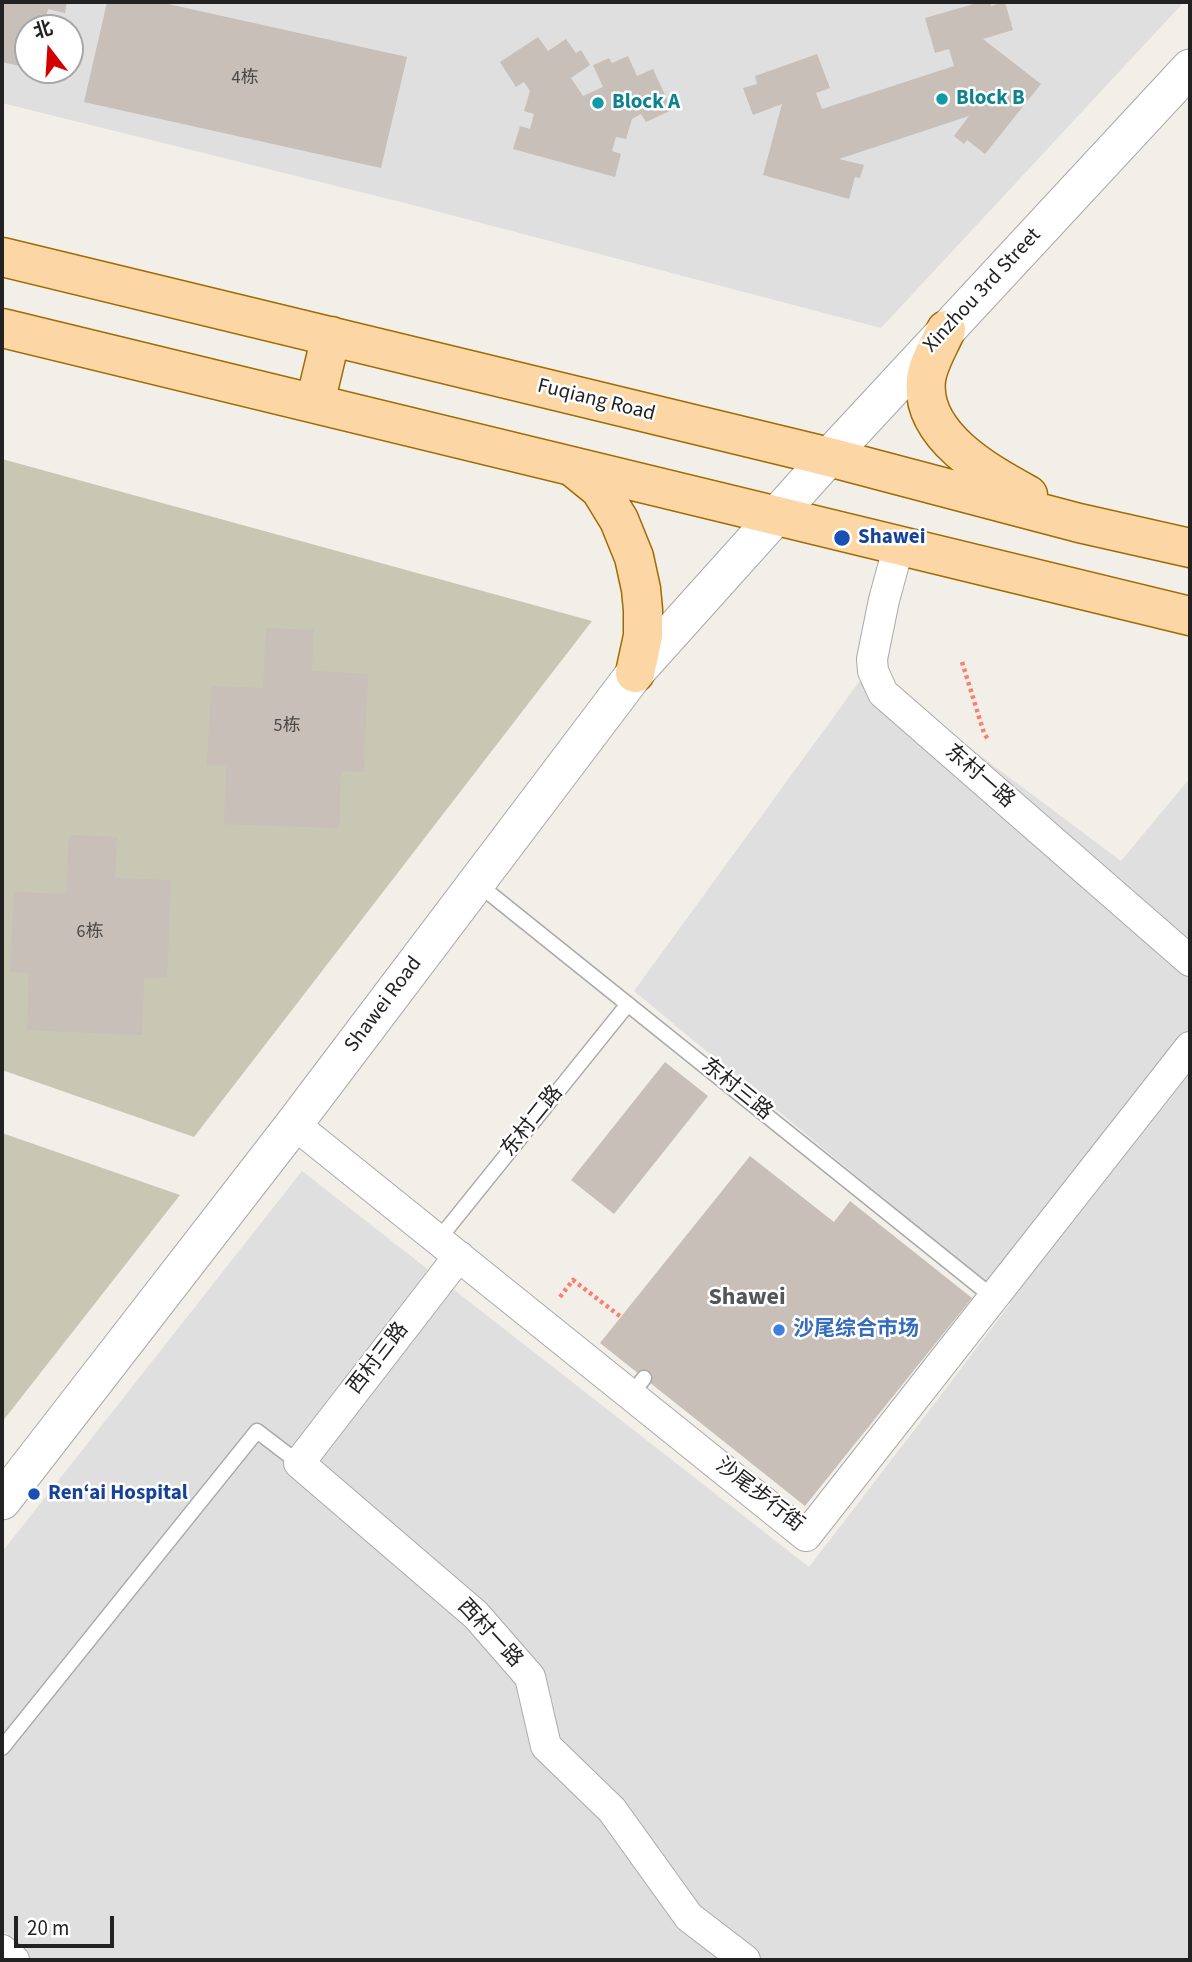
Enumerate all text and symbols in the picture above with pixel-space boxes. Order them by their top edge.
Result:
north arrow [14,14,84,84]
text: 北 [30,15,56,46]
house number: 4栋 [232,68,258,90]
place label: Block B [956,86,1025,112]
place label: Block A [612,90,680,116]
marker: Block B [934,91,950,107]
marker: Block A [590,95,606,111]
street label: Xinzhou 3rd Street [919,224,1047,358]
street label: Fuqiang Road [535,374,657,428]
place label: Shawei [858,525,926,551]
marker: Shawei [832,528,852,548]
house number: 5栋 [274,716,300,738]
street label: 东村一路 [939,740,1019,814]
house number: 6栋 [77,922,103,944]
street label: Shawei Road [340,952,428,1058]
street label: 东村三路 [695,1054,777,1126]
street label: 东村二路 [497,1081,569,1163]
district label: Shawei [708,1285,786,1313]
place label: 沙尾综合市场 [793,1317,919,1343]
street label: 西村三路 [343,1318,415,1400]
marker: 沙尾综合市场 [771,1322,787,1338]
street label: 沙尾步行街 [710,1454,808,1538]
place label: Ren‘ai Hospital [48,1481,188,1507]
marker: Ren‘ai Hospital [26,1486,42,1502]
street label: 西村一路 [451,1595,527,1673]
scale bar [18,1902,117,1946]
text: 20 m [27,1913,69,1943]

